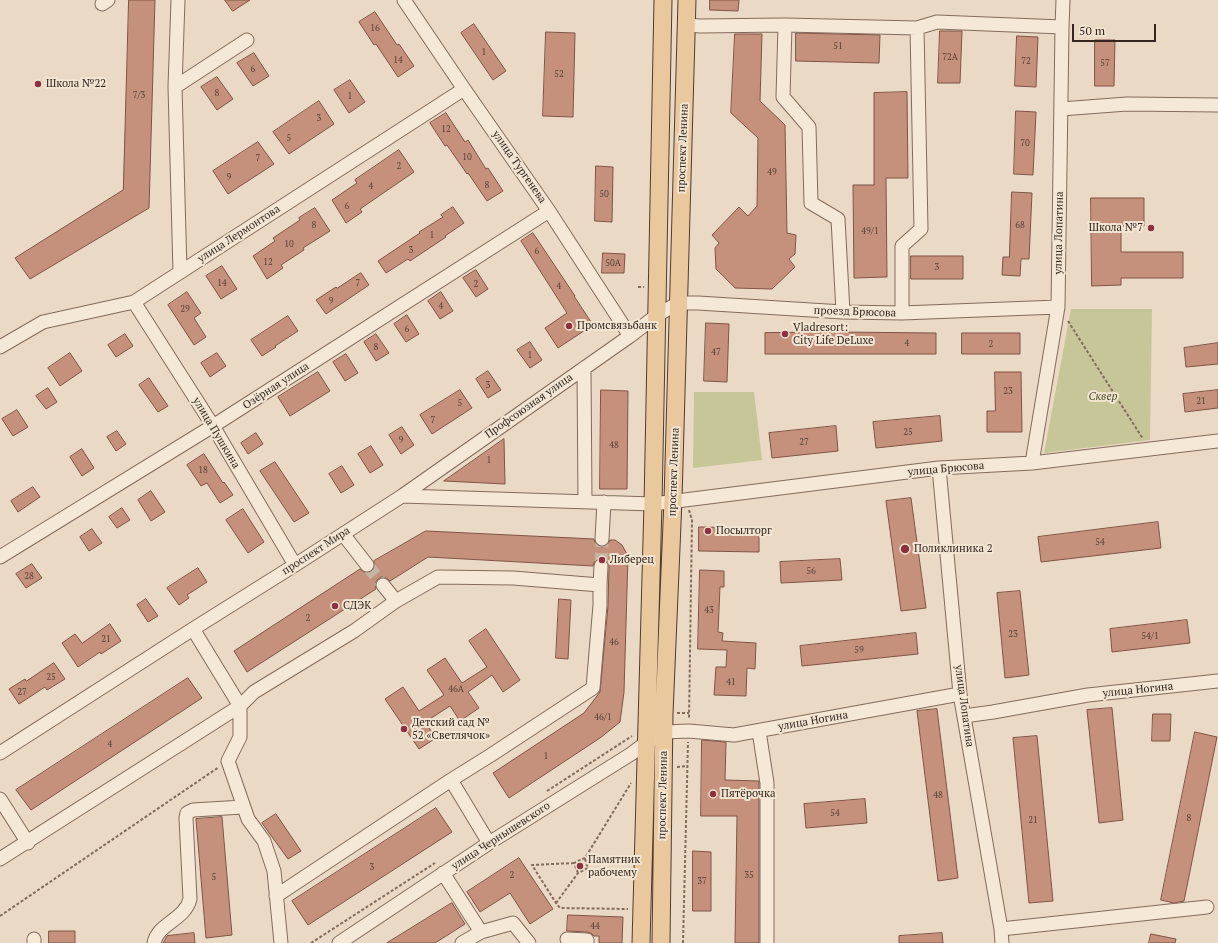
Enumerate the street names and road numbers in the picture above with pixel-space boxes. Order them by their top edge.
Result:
street label: проспект Ленина [675,103,691,193]
street label: улица Тургенева [489,128,549,206]
street label: улица Лопатина [1052,191,1066,275]
street label: улица Лермонтова [195,202,283,266]
street label: проезд Брюсова [813,304,897,320]
street label: Озёрная улица [240,360,312,412]
street label: Профсоюзная улица [483,371,575,441]
street label: улица Пушкина [190,395,242,471]
street label: проспект Ленина [666,427,682,517]
street label: улица Брюсова [907,459,985,479]
street label: проспект Мира [280,524,352,578]
street label: улица Лопатина [952,664,976,748]
street label: улица Ногина [1102,680,1174,700]
street label: улица Ногина [777,708,849,734]
street label: проспект Ленина [656,750,670,840]
street label: улица Чернышевского [449,799,553,873]

